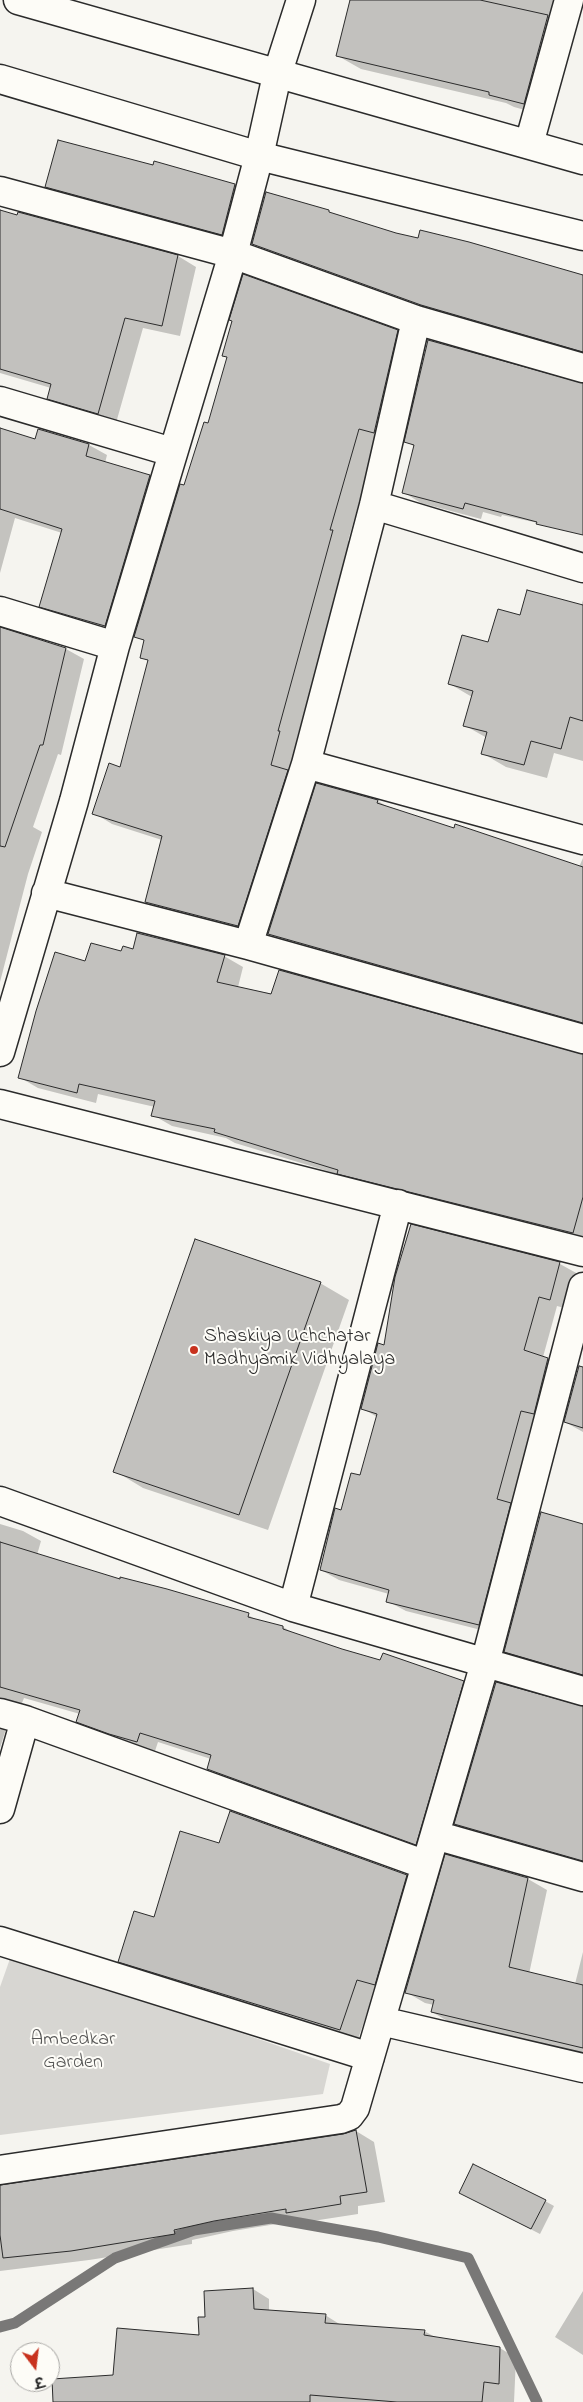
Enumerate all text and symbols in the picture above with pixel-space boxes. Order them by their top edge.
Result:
place label: Shaskiya Uchchatar Madhyamik Vidhyalaya [204,1326,395,1373]
marker: Shaskiya Uchchatar Madhyamik Vidhyalaya [188,1344,200,1356]
park label: Ambedkar Garden [31,2029,115,2076]
north arrow [10,2342,60,2392]
text: उ [32,2370,46,2392]

